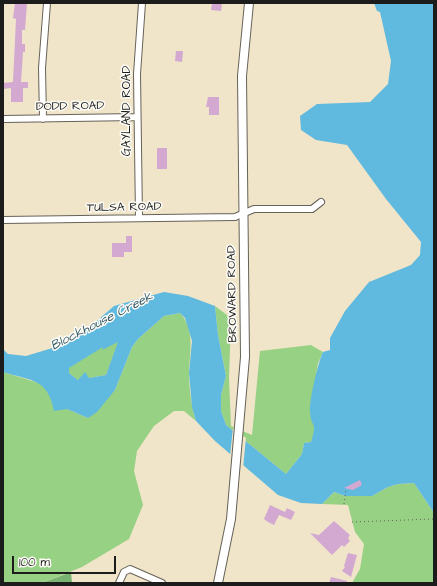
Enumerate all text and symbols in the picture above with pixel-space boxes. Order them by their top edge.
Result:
street label: GAYLAND ROAD [120,66,134,156]
street label: DODD ROAD [36,99,104,115]
street label: TULSA ROAD [86,200,162,216]
street label: BROWARD ROAD [225,245,241,343]
water label: Blockhouse Creek [48,290,156,354]
scale bar [14,548,118,574]
text: 100 m [19,554,50,571]

